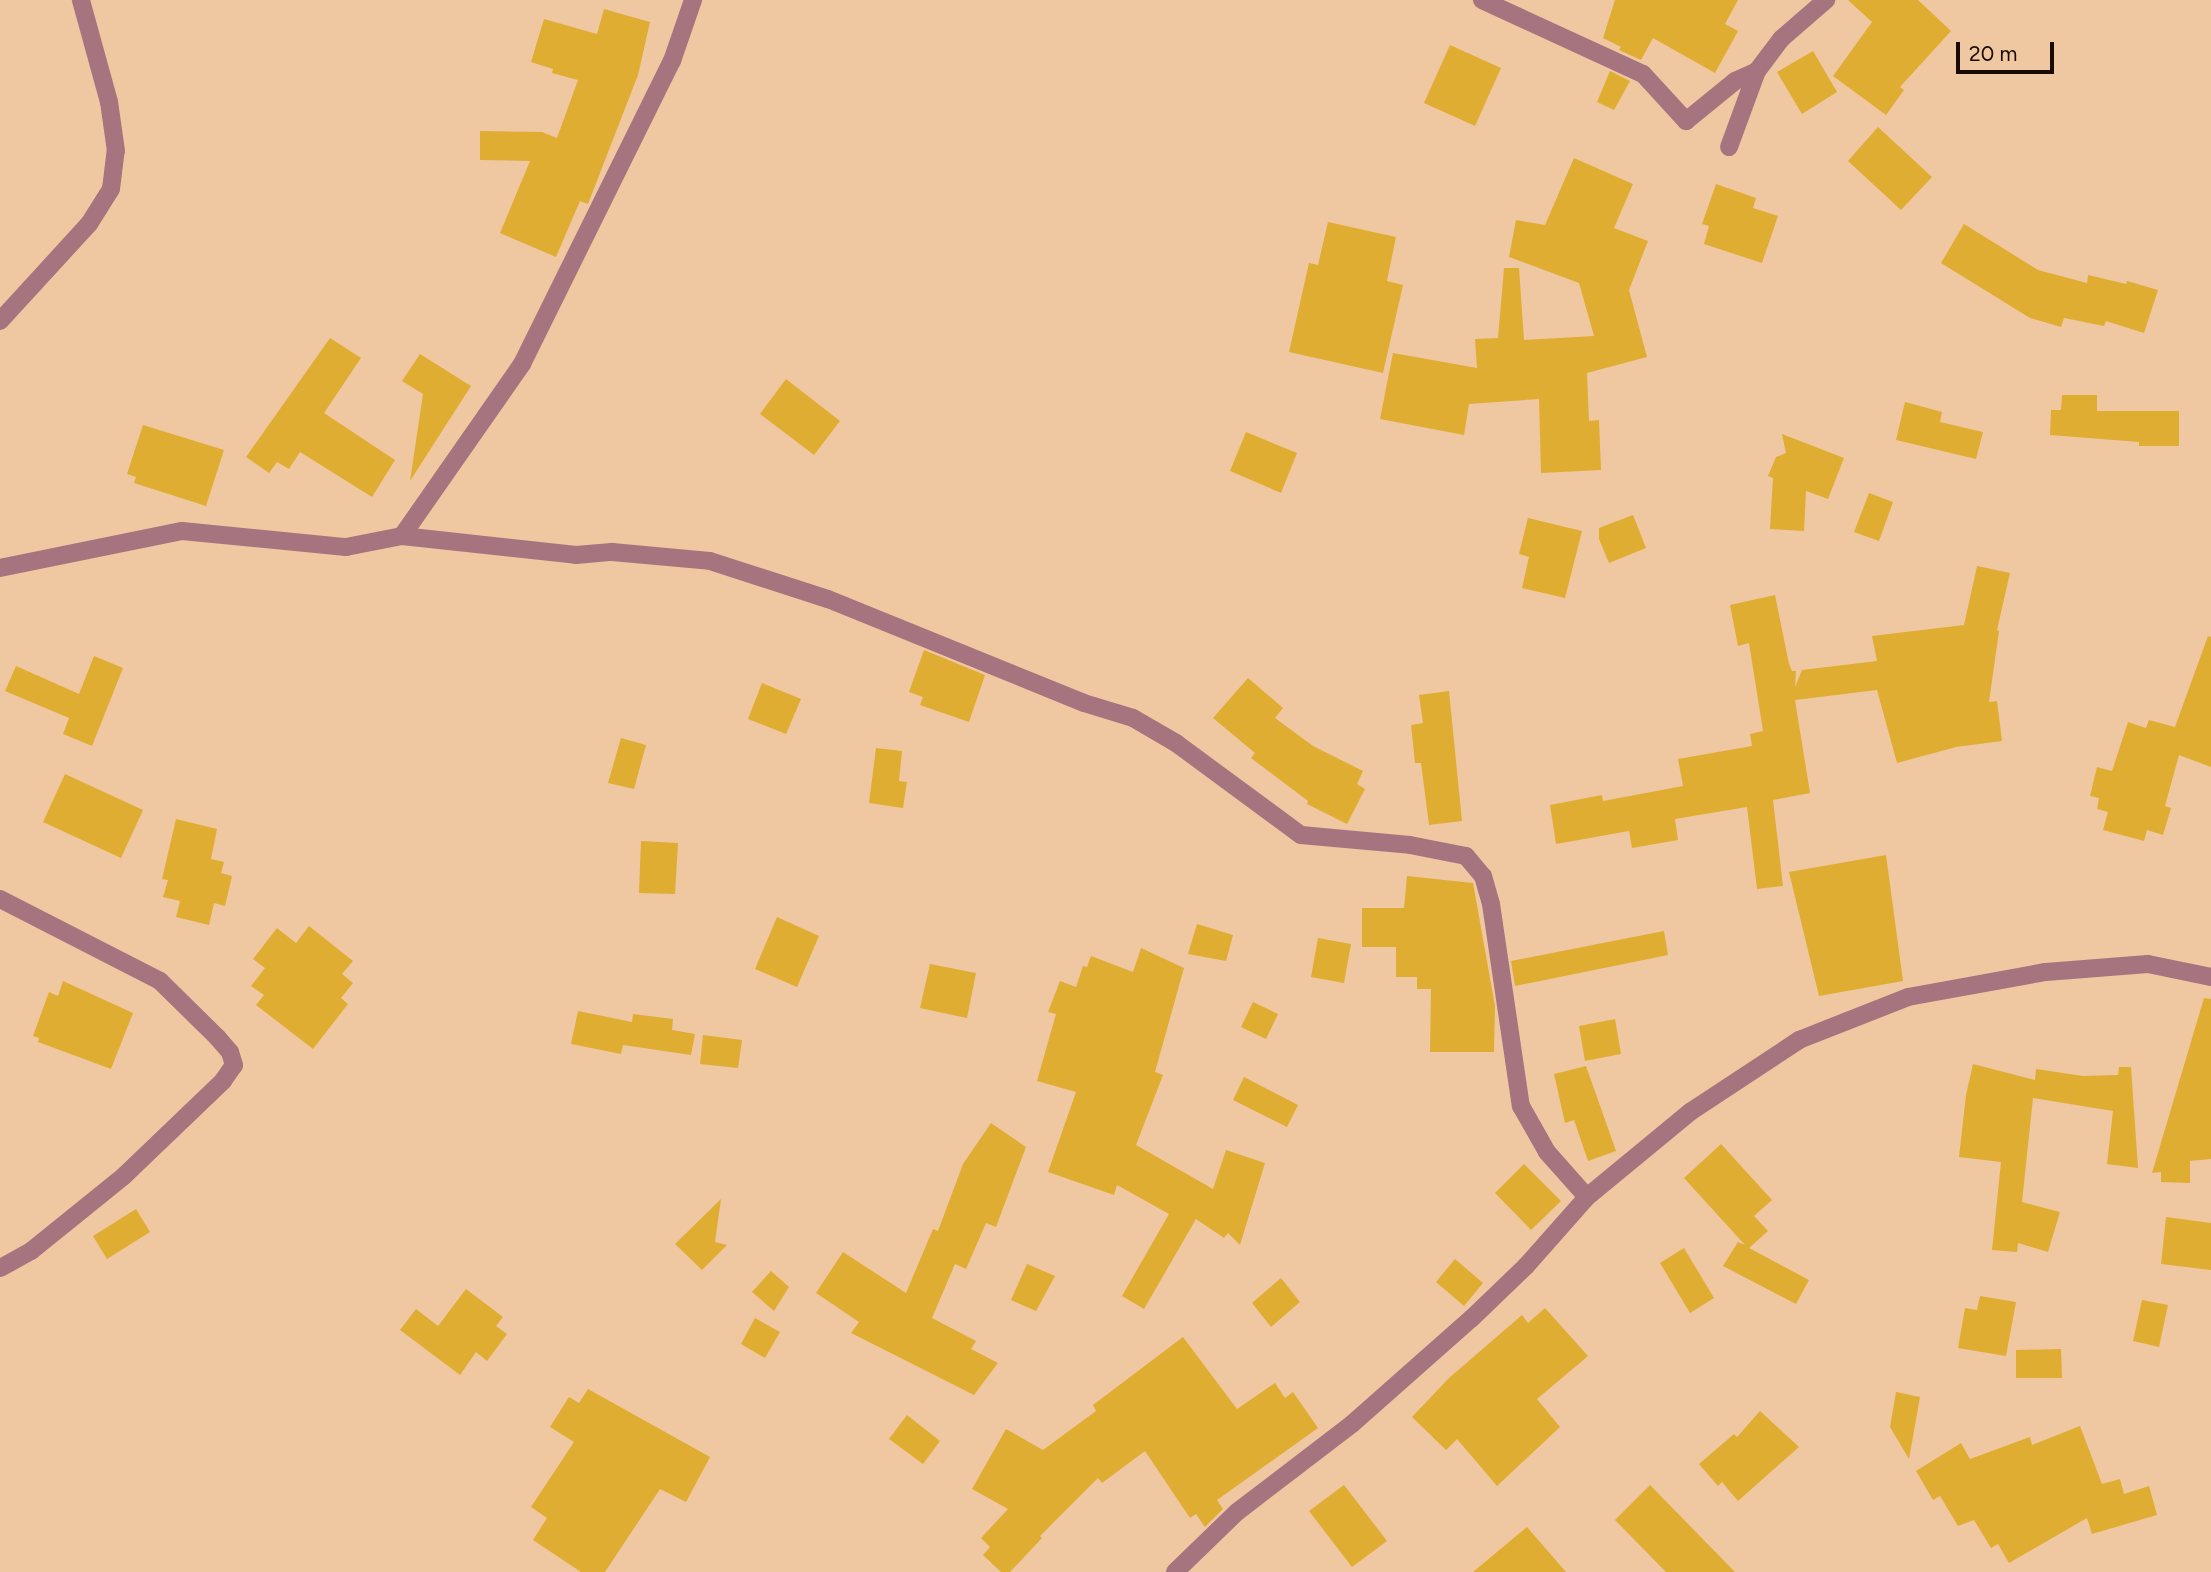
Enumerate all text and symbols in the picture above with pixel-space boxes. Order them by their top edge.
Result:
scale bar [1959,28,2057,72]
text: 20 m [1969,41,2017,66]

